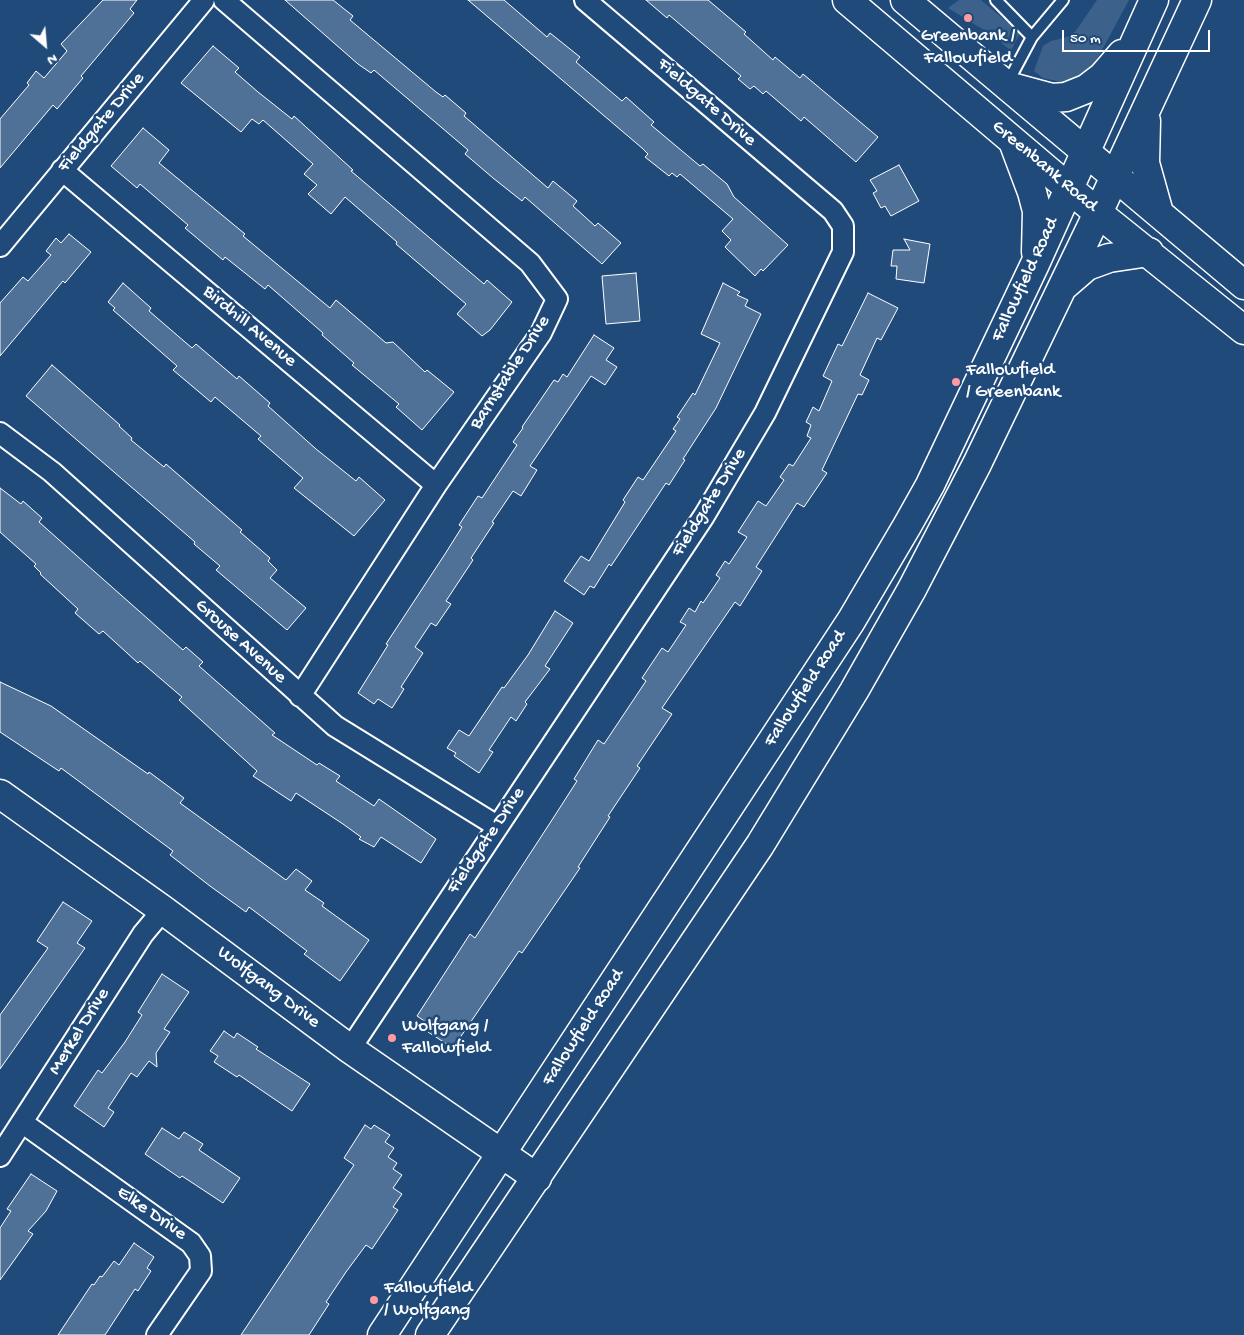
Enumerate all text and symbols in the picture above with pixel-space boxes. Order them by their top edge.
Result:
marker: Greenbank / Fallowfield [962,12,974,24]
north arrow [20,20,70,70]
scale bar [1064,20,1212,52]
place label: Greenbank / Fallowfield [921,26,1015,70]
text: 50 m [1070,30,1101,48]
text: N [44,49,60,68]
street label: Fieldgate Drive [652,54,760,152]
street label: Fieldgate Drive [53,68,151,178]
street label: Greenbank Road [986,116,1102,218]
street label: Fallowfield Road [987,214,1065,346]
street label: Birdhill Avenue [197,281,301,373]
street label: Barnstable Drive [466,312,556,434]
place label: Fallowfield / Greenbank [966,360,1060,404]
marker: Fallowfield / Greenbank [950,376,962,388]
street label: Fieldgate Drive [668,444,752,562]
street label: Grouse Avenue [189,595,291,689]
street label: Fallowfield Road [760,626,852,752]
street label: Fieldgate Drive [443,783,531,899]
street label: Wolfgang Drive [212,942,324,1034]
street label: Fallowfield Road [538,965,630,1091]
street label: Merkel Drive [44,984,116,1080]
place label: Wolfgang / Fallowfield [402,1016,490,1060]
marker: Wolfgang / Fallowfield [386,1032,398,1044]
street label: Elke Drive [112,1182,190,1246]
place label: Fallowfield / Wolfgang [384,1278,472,1322]
marker: Fallowfield / Wolfgang [368,1294,380,1306]

